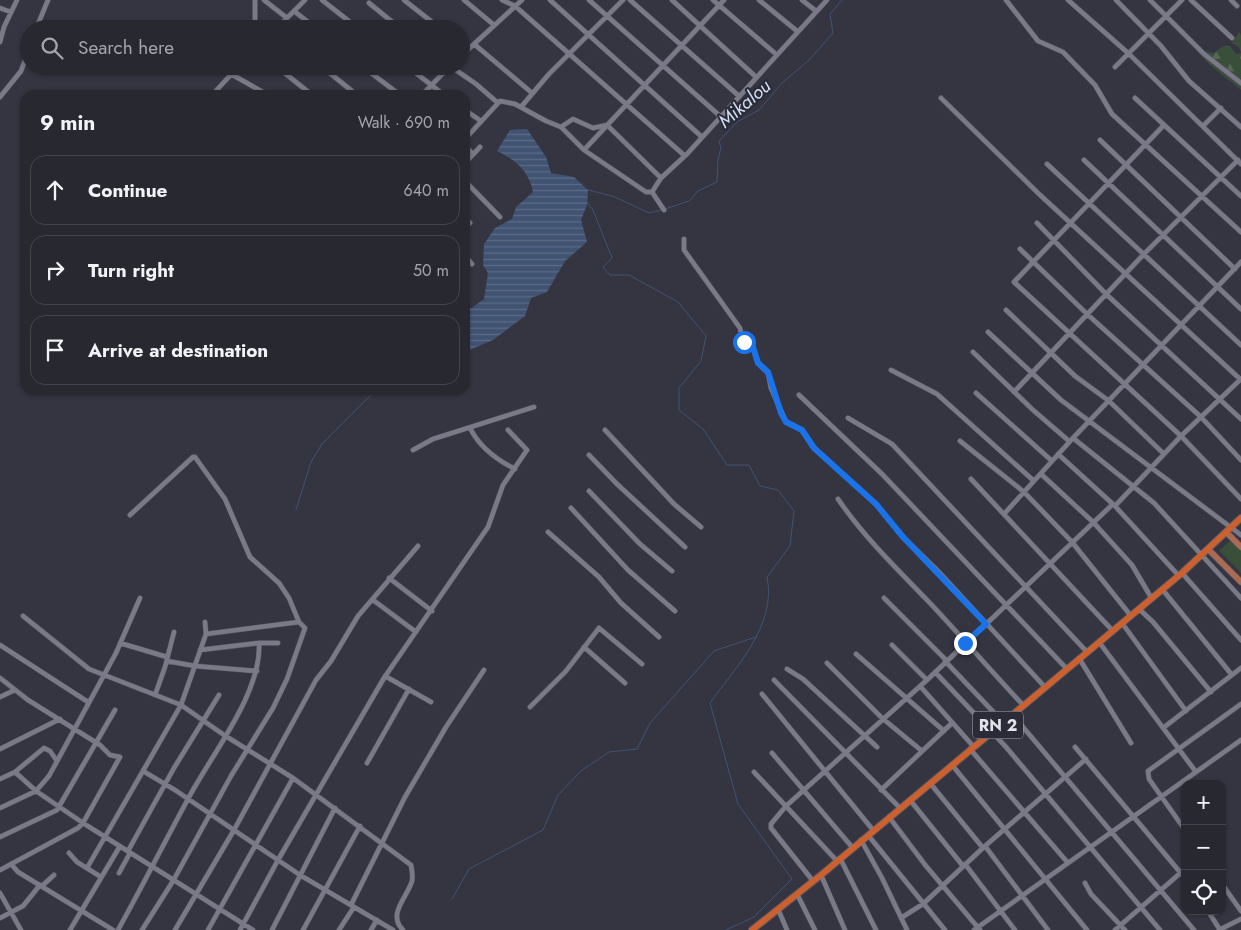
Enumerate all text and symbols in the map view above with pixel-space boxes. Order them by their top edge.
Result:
search box [20,20,470,75]
icon: search [38,34,66,62]
text: Search here [78,34,174,61]
water label: Mikalou [712,73,777,134]
text: 9 min [40,108,95,138]
text: Walk · 690 m [358,111,450,134]
icon: ahead [41,176,69,204]
text: Continue [88,177,167,204]
text: 640 m [404,179,449,202]
icon: right [41,256,69,284]
text: Turn right [88,257,174,284]
text: 50 m [413,259,449,282]
route start [733,331,756,354]
icon: arrive [41,336,69,364]
text: Arrive at destination [88,337,268,364]
route end [954,632,977,655]
road number: RN 2 [973,712,1023,738]
map controls [1181,780,1226,915]
button: + [1181,780,1226,825]
button: − [1181,825,1226,870]
button: locate [1181,870,1226,915]

